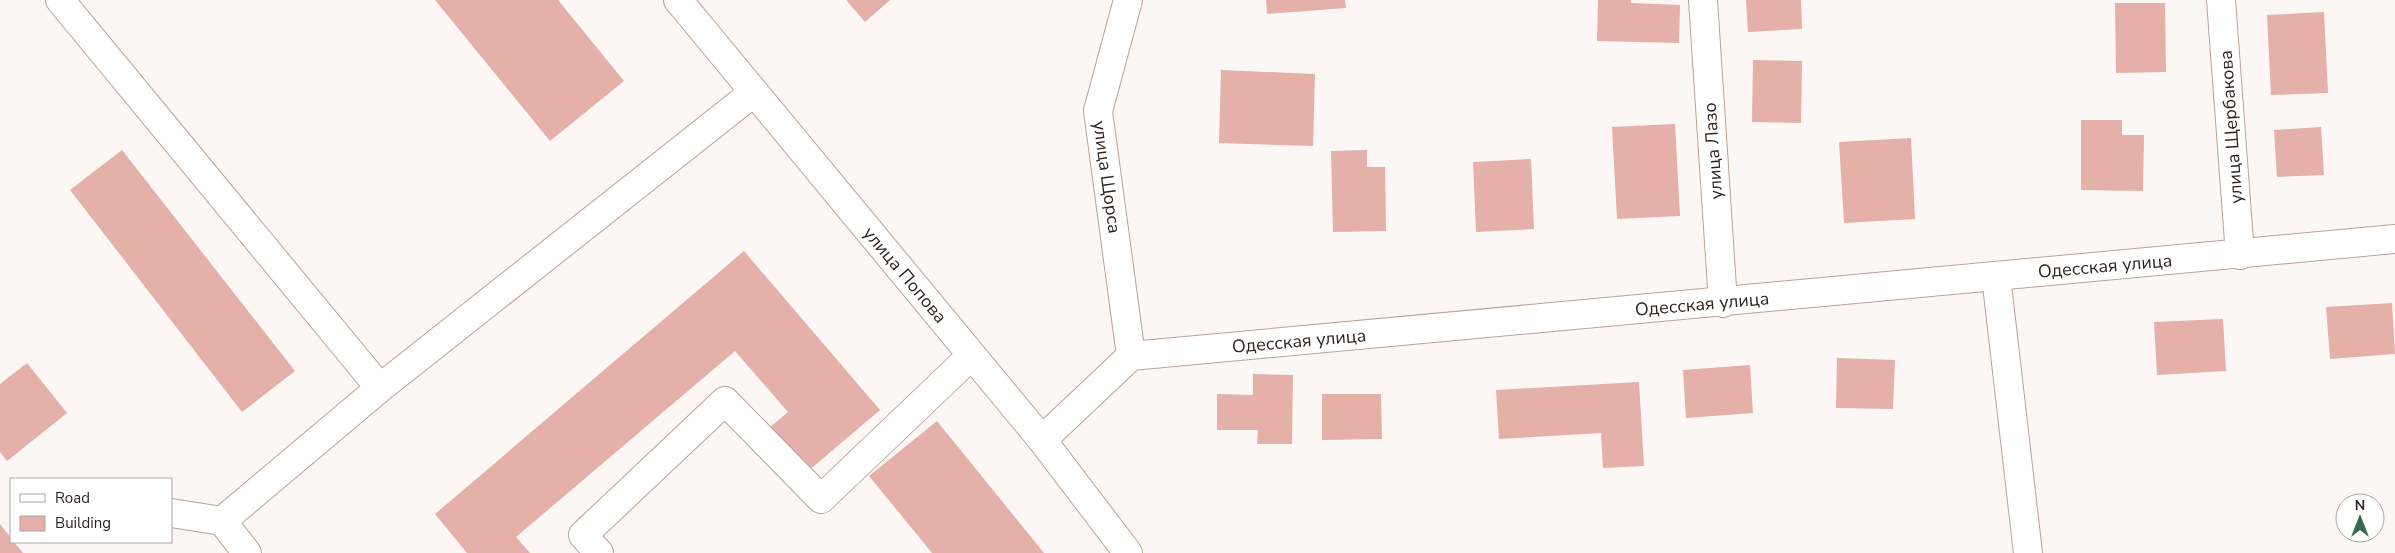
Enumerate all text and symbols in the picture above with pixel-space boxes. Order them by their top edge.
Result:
street label: улица Щербакова [2214,49,2248,205]
street label: улица Лазо [1698,102,1728,200]
street label: улица Щорса [1087,119,1127,235]
street label: улица Попова [858,222,952,328]
street label: Одесская улица [2037,248,2173,284]
street label: Одесская улица [1634,286,1770,322]
street label: Одесская улица [1231,323,1367,359]
legend [10,478,172,543]
text: Road [55,488,90,508]
north arrow [2335,493,2385,543]
text: N [2355,496,2365,515]
text: Building [55,513,111,533]

